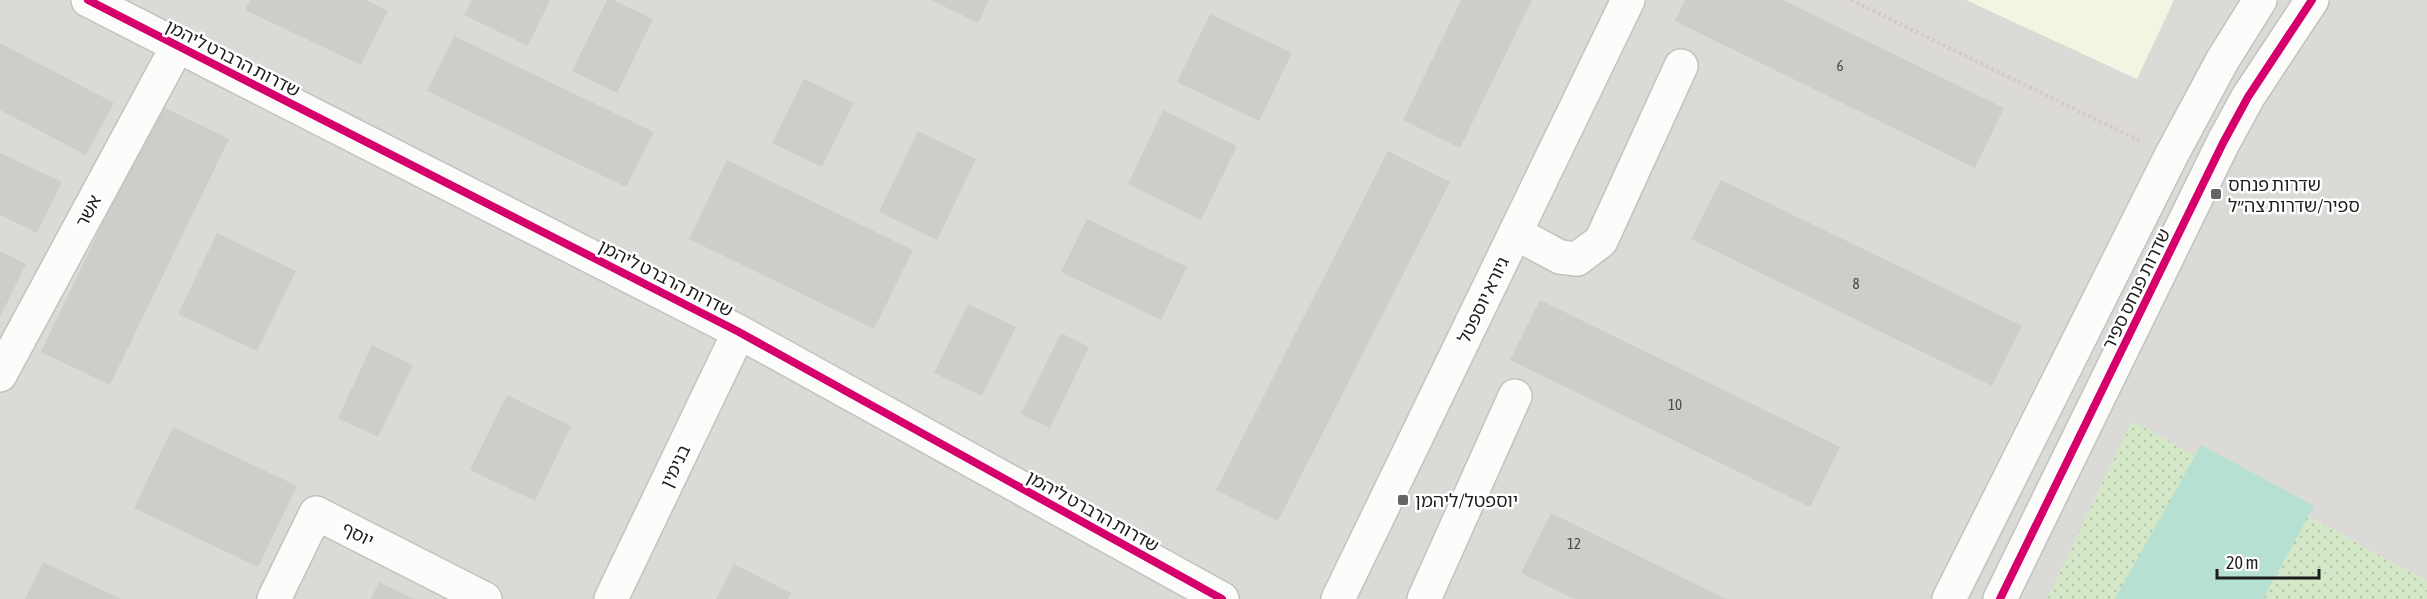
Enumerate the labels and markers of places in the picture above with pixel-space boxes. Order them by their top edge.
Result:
place label: שדרות פנחס ספיר/שדרות צה״ל [2228,174,2360,216]
marker: שדרות פנחס ספיר/שדרות צה״ל [2209,187,2223,201]
place label: יוספטל/ליהמן [1415,490,1518,511]
marker: יוספטל/ליהמן [1396,493,1410,507]

